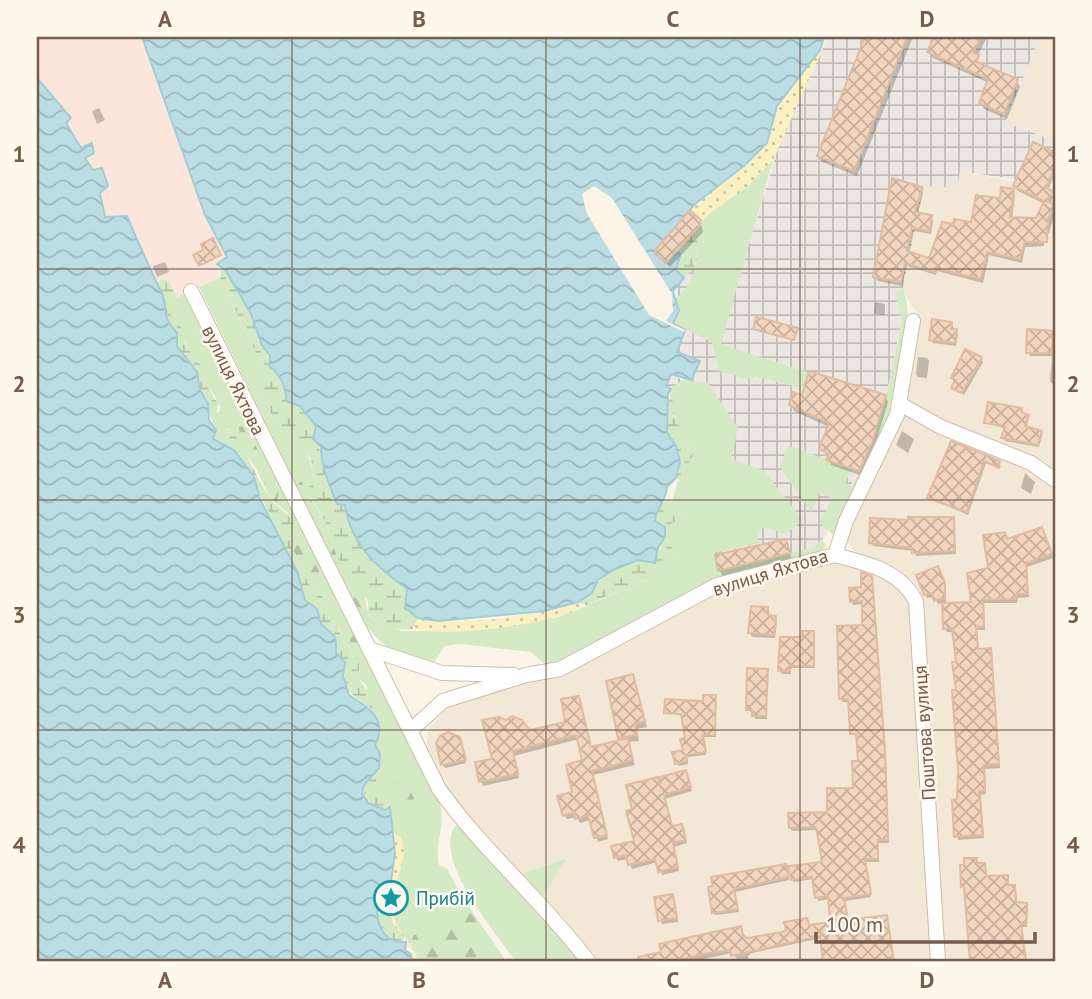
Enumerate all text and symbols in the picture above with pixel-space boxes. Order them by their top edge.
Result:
text: A [158,4,172,33]
text: B [412,4,426,33]
text: C [667,4,680,33]
text: D [920,4,934,33]
text: 1 [12,139,26,168]
text: 1 [1066,139,1080,168]
street label: вулиця Яхтова [197,321,271,439]
text: 2 [12,369,26,398]
text: 2 [1066,369,1080,398]
street label: вулиця Яхтова [709,543,831,601]
text: 3 [12,600,26,629]
text: 3 [1066,600,1080,629]
street label: Поштова вулиця [907,665,941,801]
text: 4 [12,830,26,859]
text: 4 [1066,830,1080,859]
place icon: Прибій [372,879,410,917]
place label: Прибій [416,886,475,910]
scale bar [816,901,1034,945]
text: 100 m [826,911,883,938]
text: A [158,965,172,994]
text: B [412,965,426,994]
text: C [667,965,680,994]
text: D [920,965,934,994]

